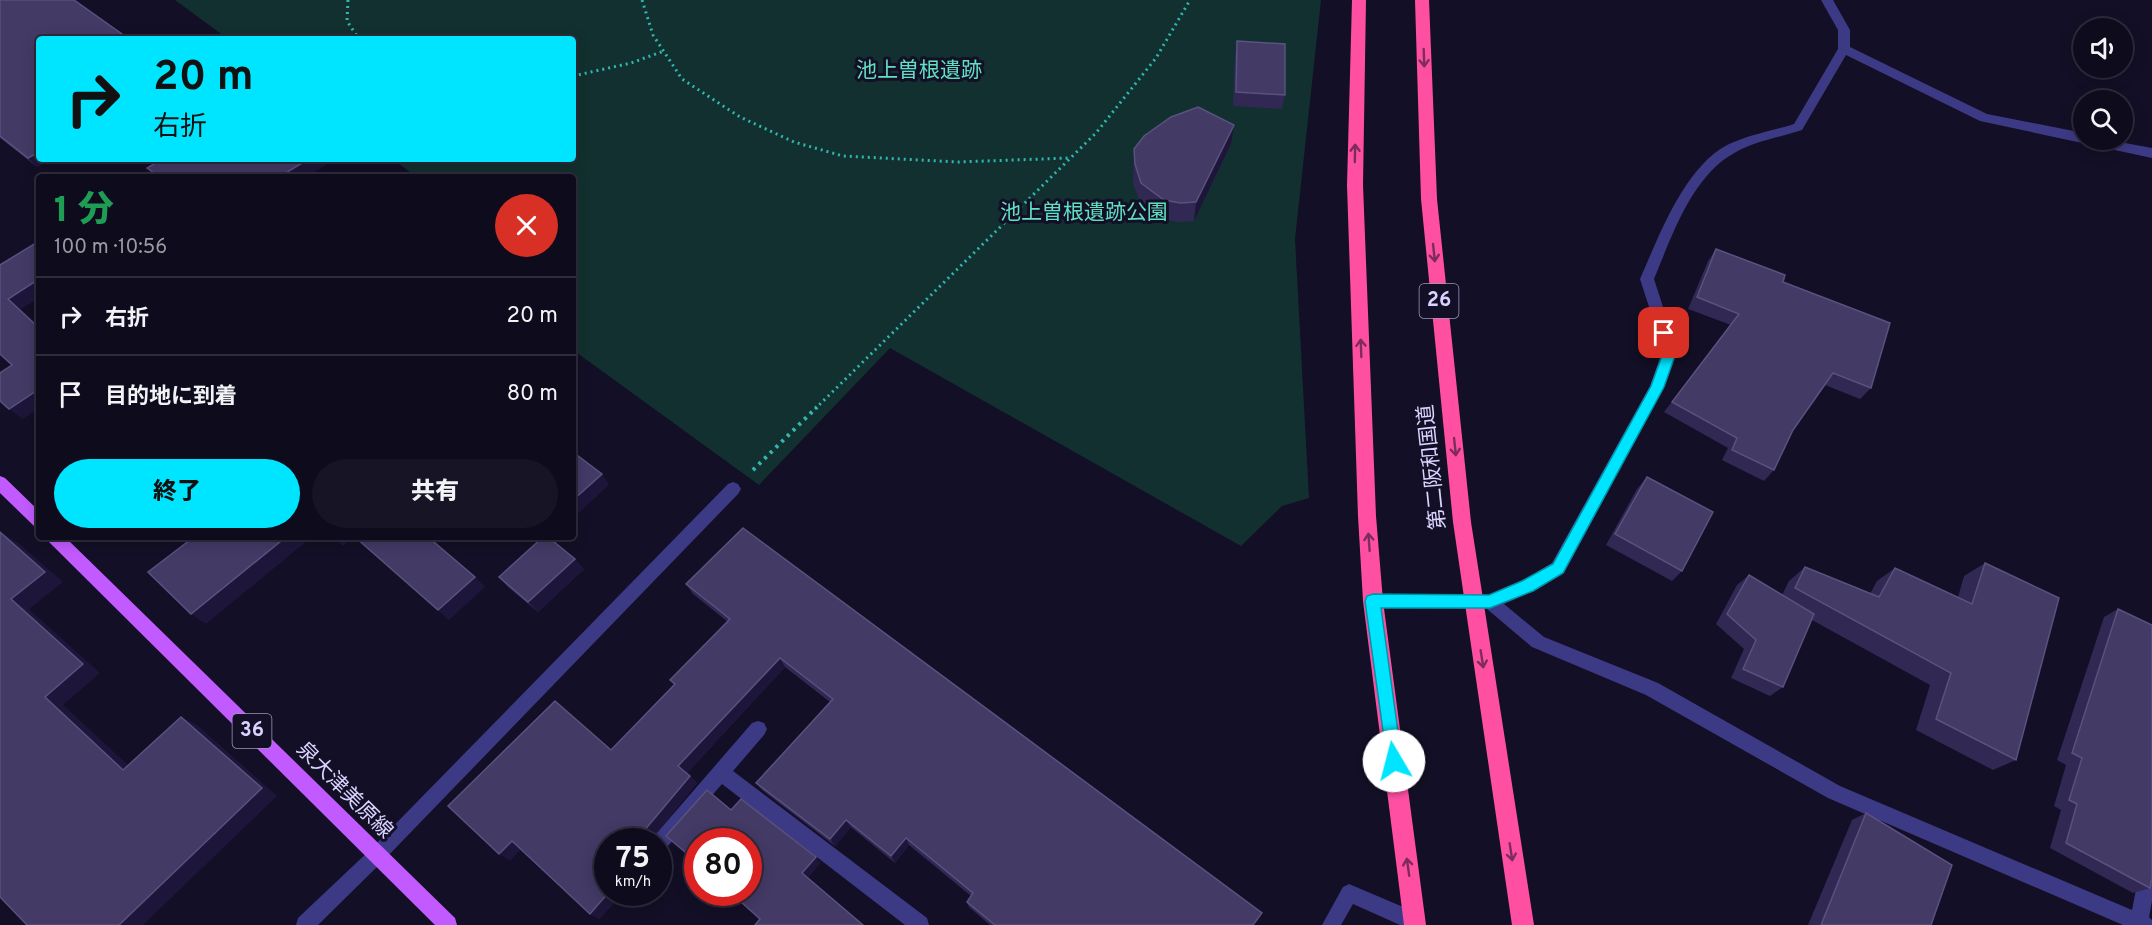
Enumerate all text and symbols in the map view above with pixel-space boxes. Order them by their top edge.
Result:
map controls [2073,18,2133,150]
button: sound [2073,18,2133,78]
one-way arrow [1419,48,1430,68]
text: 20 m [153,52,254,105]
park label: 池上曽根遺跡 [856,58,982,85]
icon: right [54,60,132,138]
button: search [2073,90,2133,150]
text: 右折 [153,111,207,145]
one-way arrow [1350,143,1361,163]
text: 1 分 [54,189,114,235]
button: close [495,194,558,257]
park label: 池上曽根遺跡公園 [1000,200,1168,227]
text: 100 m · 10:56 [54,235,167,261]
one-way arrow [1429,243,1440,263]
road number: 26 [1420,284,1458,318]
icon: right [54,300,87,333]
text: 20 m [507,303,558,330]
text: 右折 [105,306,149,333]
pin [1638,307,1689,358]
icon: arrive [1647,316,1680,349]
one-way arrow [1355,338,1366,358]
icon: arrive [54,378,87,411]
text: 80 m [507,381,558,408]
text: 目的地に到着 [105,384,237,411]
street label: 第二阪和国道 [1413,403,1453,531]
one-way arrow [1449,437,1460,456]
button: 終了 [54,459,300,528]
button: 共有 [312,459,558,528]
one-way arrow [1363,533,1374,553]
one-way arrow [1476,649,1487,669]
road number: 36 [232,714,272,748]
position arrow [1362,729,1426,793]
street label: 泉大津美原線 [290,737,398,845]
speed limit sign: 80 [684,828,762,906]
text: 75 [616,841,650,878]
one-way arrow [1506,842,1517,861]
one-way arrow [1402,858,1413,877]
text: km/h [615,873,651,892]

